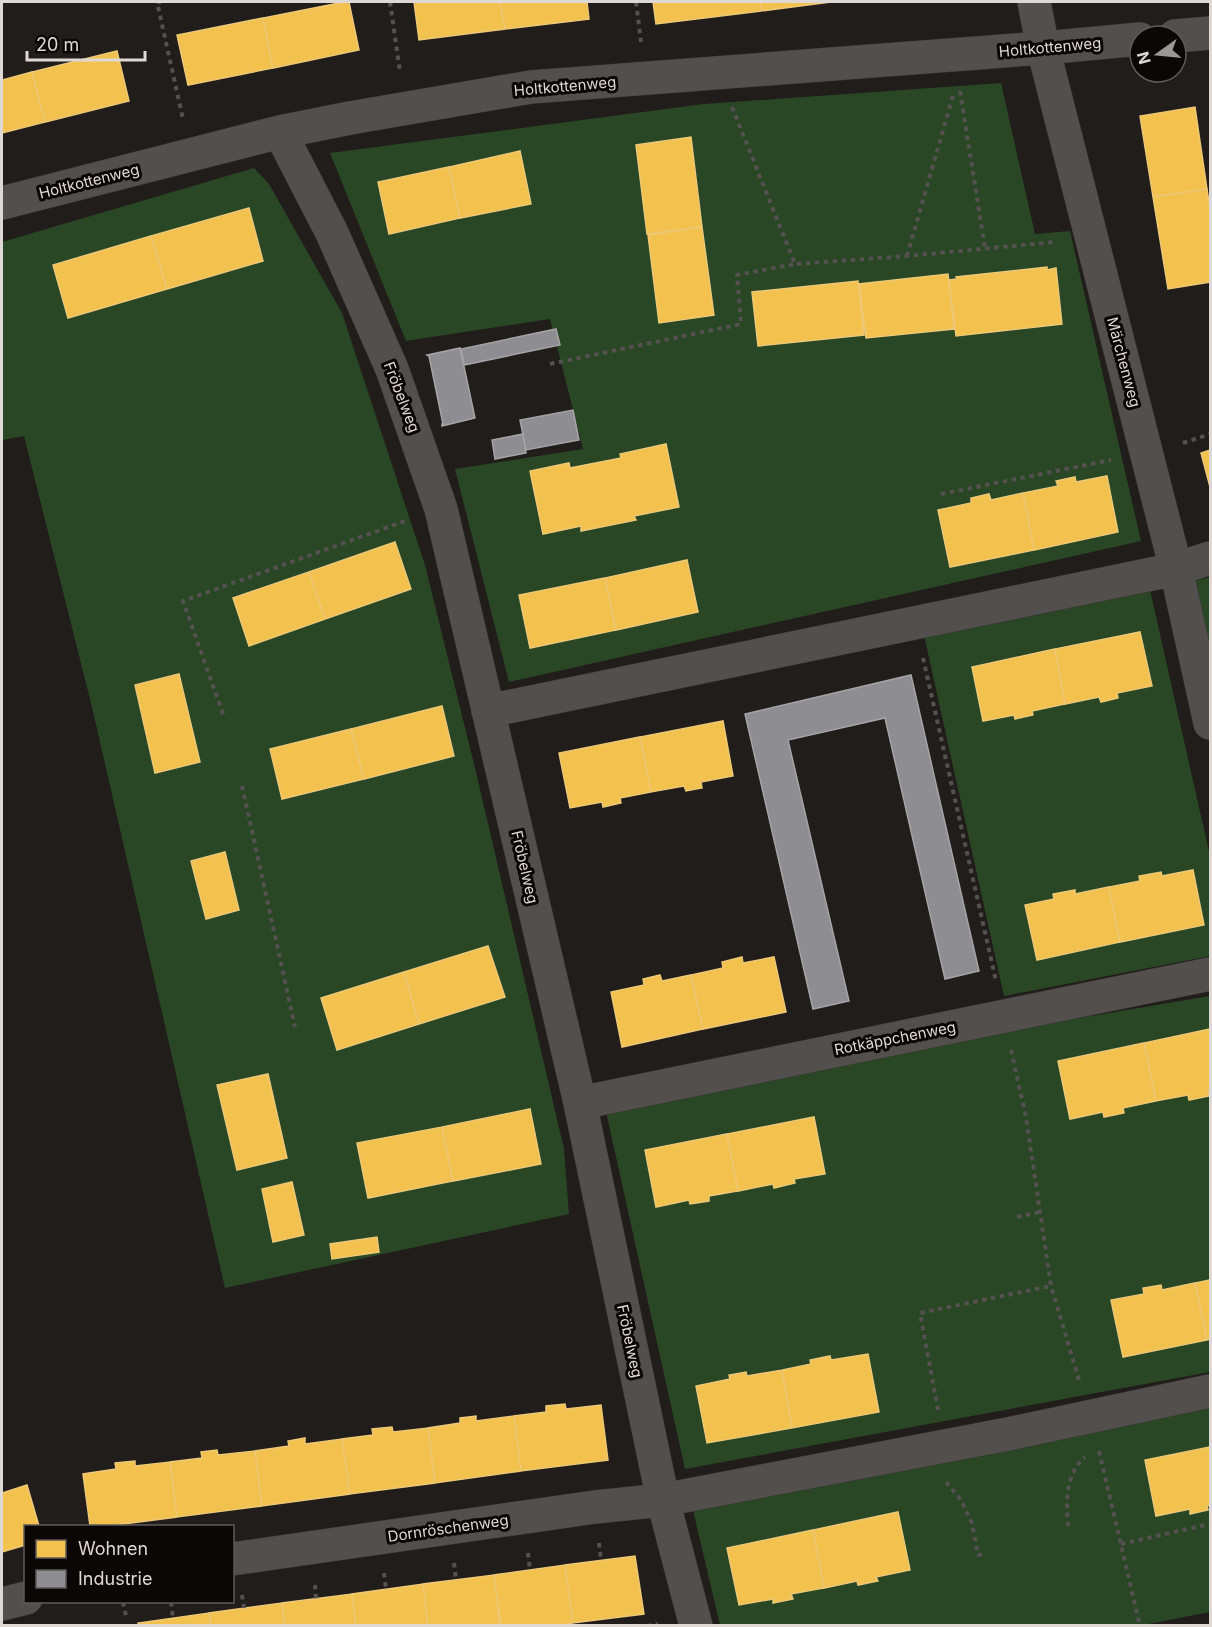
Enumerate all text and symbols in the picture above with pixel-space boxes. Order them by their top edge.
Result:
scale bar [27,24,146,62]
north arrow [1128,24,1188,84]
street label: Holtkottenweg [998,33,1102,61]
text: 20 m [36,34,79,55]
text: N [1132,49,1155,66]
street label: Holtkottenweg [513,72,617,100]
street label: Holtkottenweg [37,159,141,203]
street label: Märchenweg [1103,315,1145,409]
street label: Fröbelweg [380,359,424,435]
street label: Fröbelweg [507,829,543,905]
street label: Rotkäppchenweg [833,1017,957,1059]
street label: Fröbelweg [613,1303,647,1379]
street label: Dornröschenweg [386,1510,510,1546]
legend [24,1525,234,1603]
text: Wohnen [78,1538,148,1559]
text: Industrie [78,1568,152,1589]

